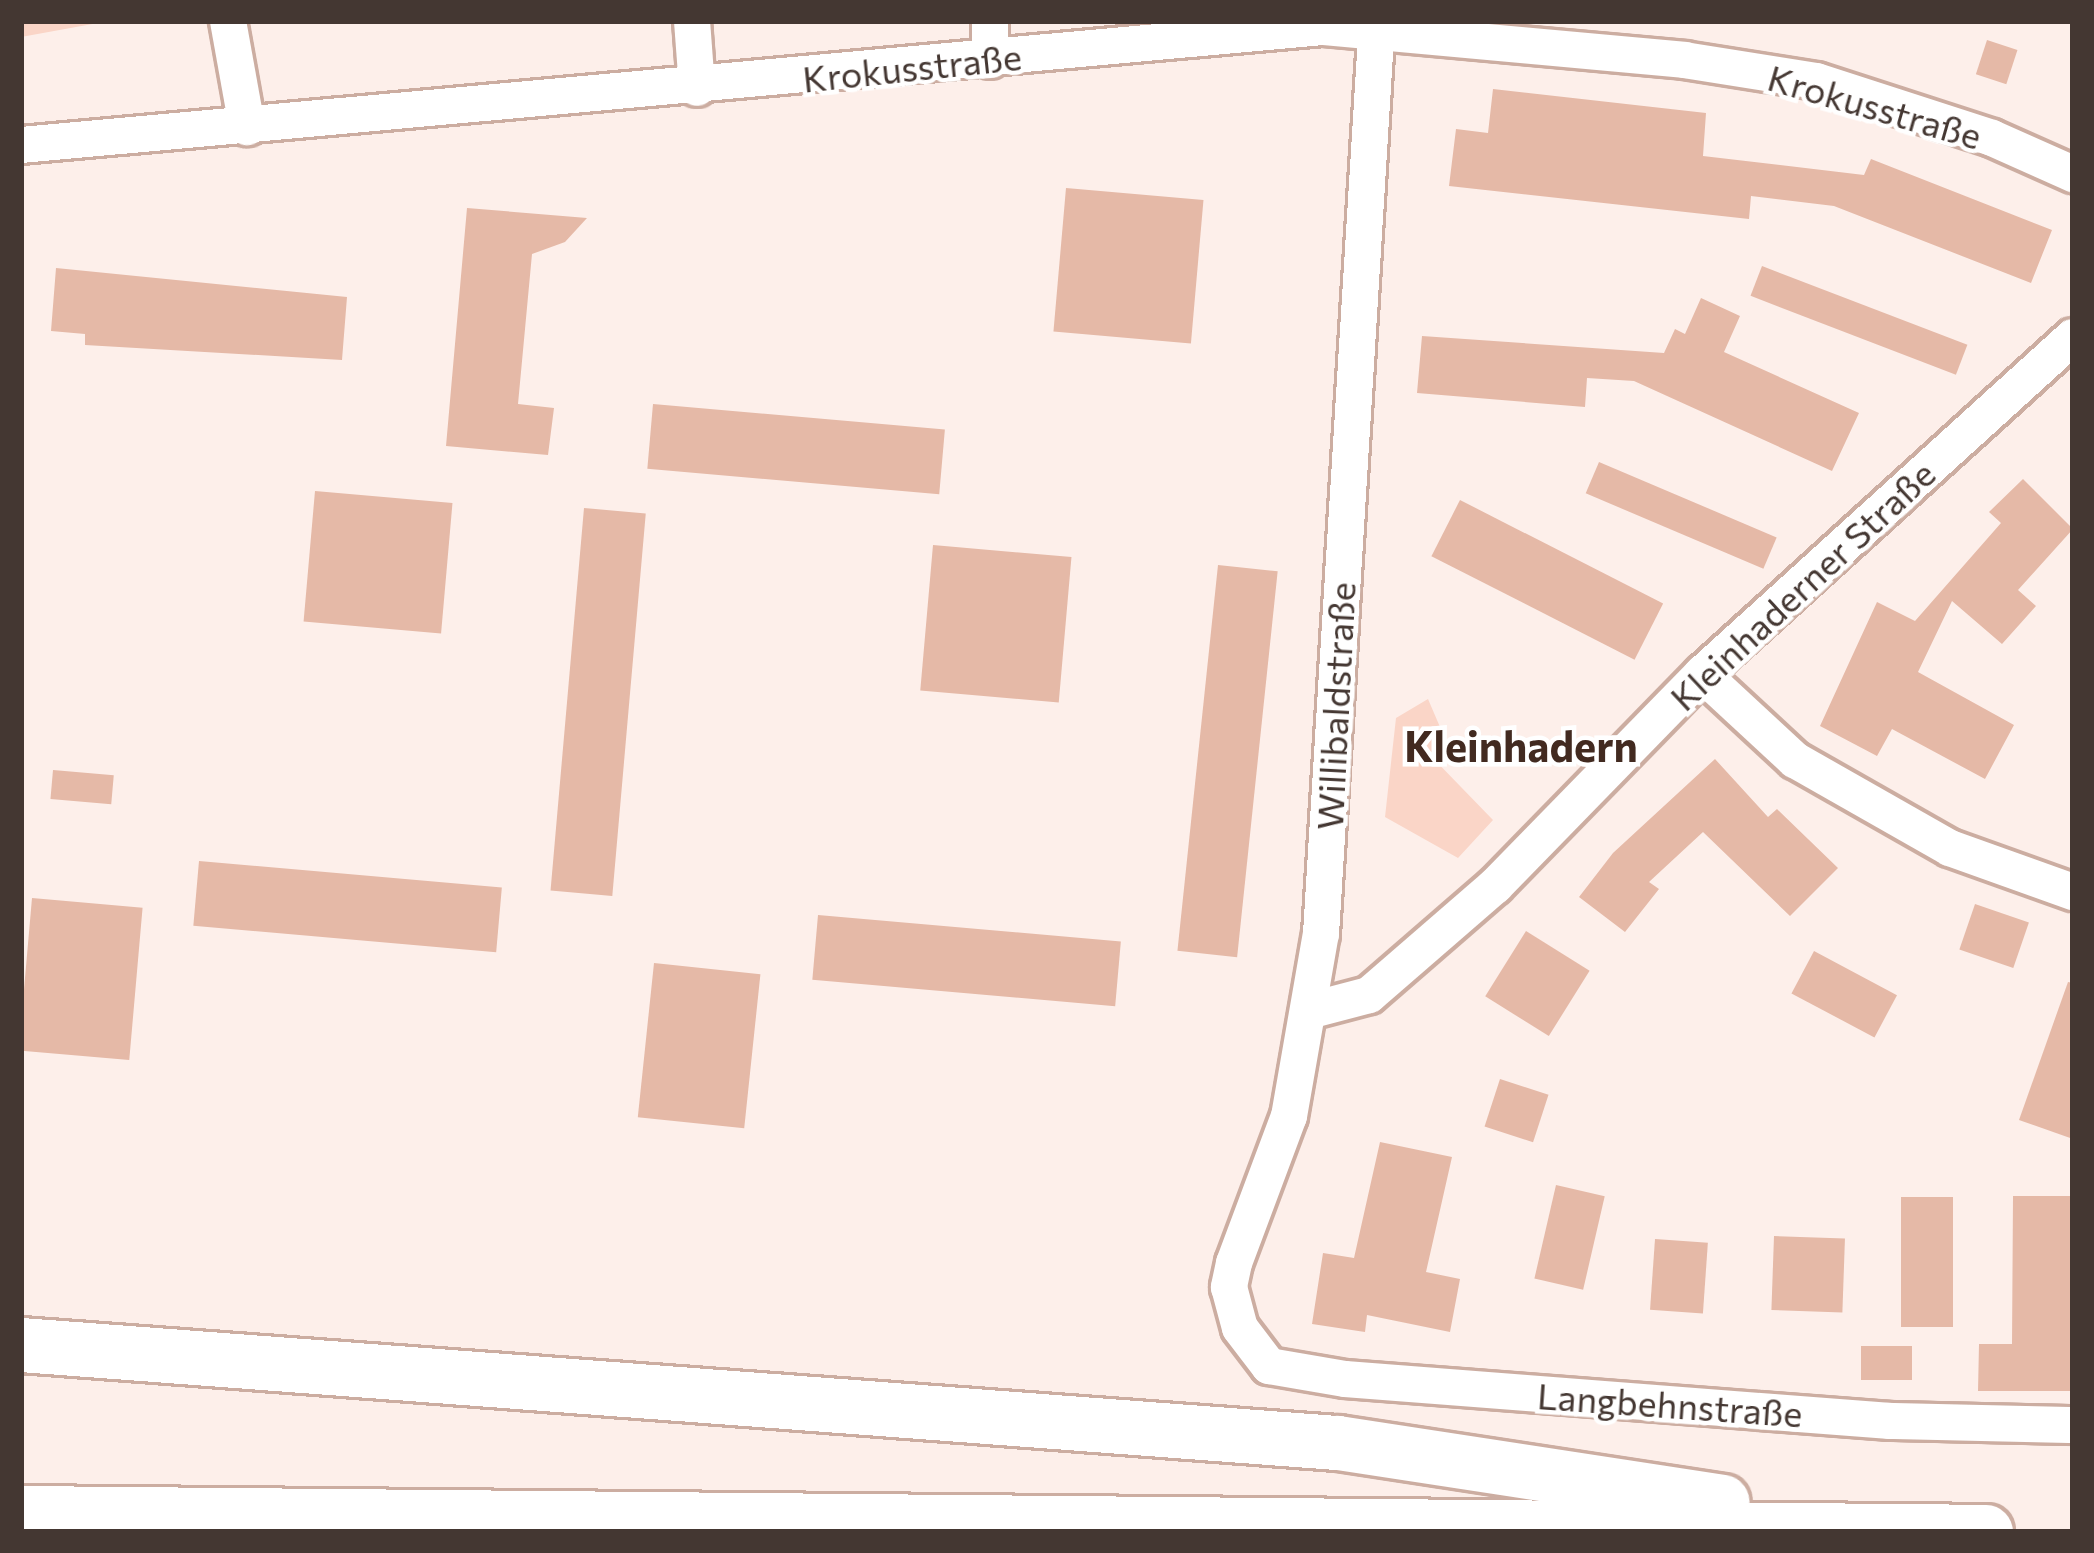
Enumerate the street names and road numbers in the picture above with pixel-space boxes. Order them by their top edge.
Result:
street label: Krokusstraße [800,34,1024,100]
street label: Krokusstraße [1763,55,1987,157]
street label: Kleinhaderner Straße [1661,451,1943,719]
street label: Willibaldstraße [1307,581,1363,831]
street label: Langbehnstraße [1536,1373,1804,1435]

